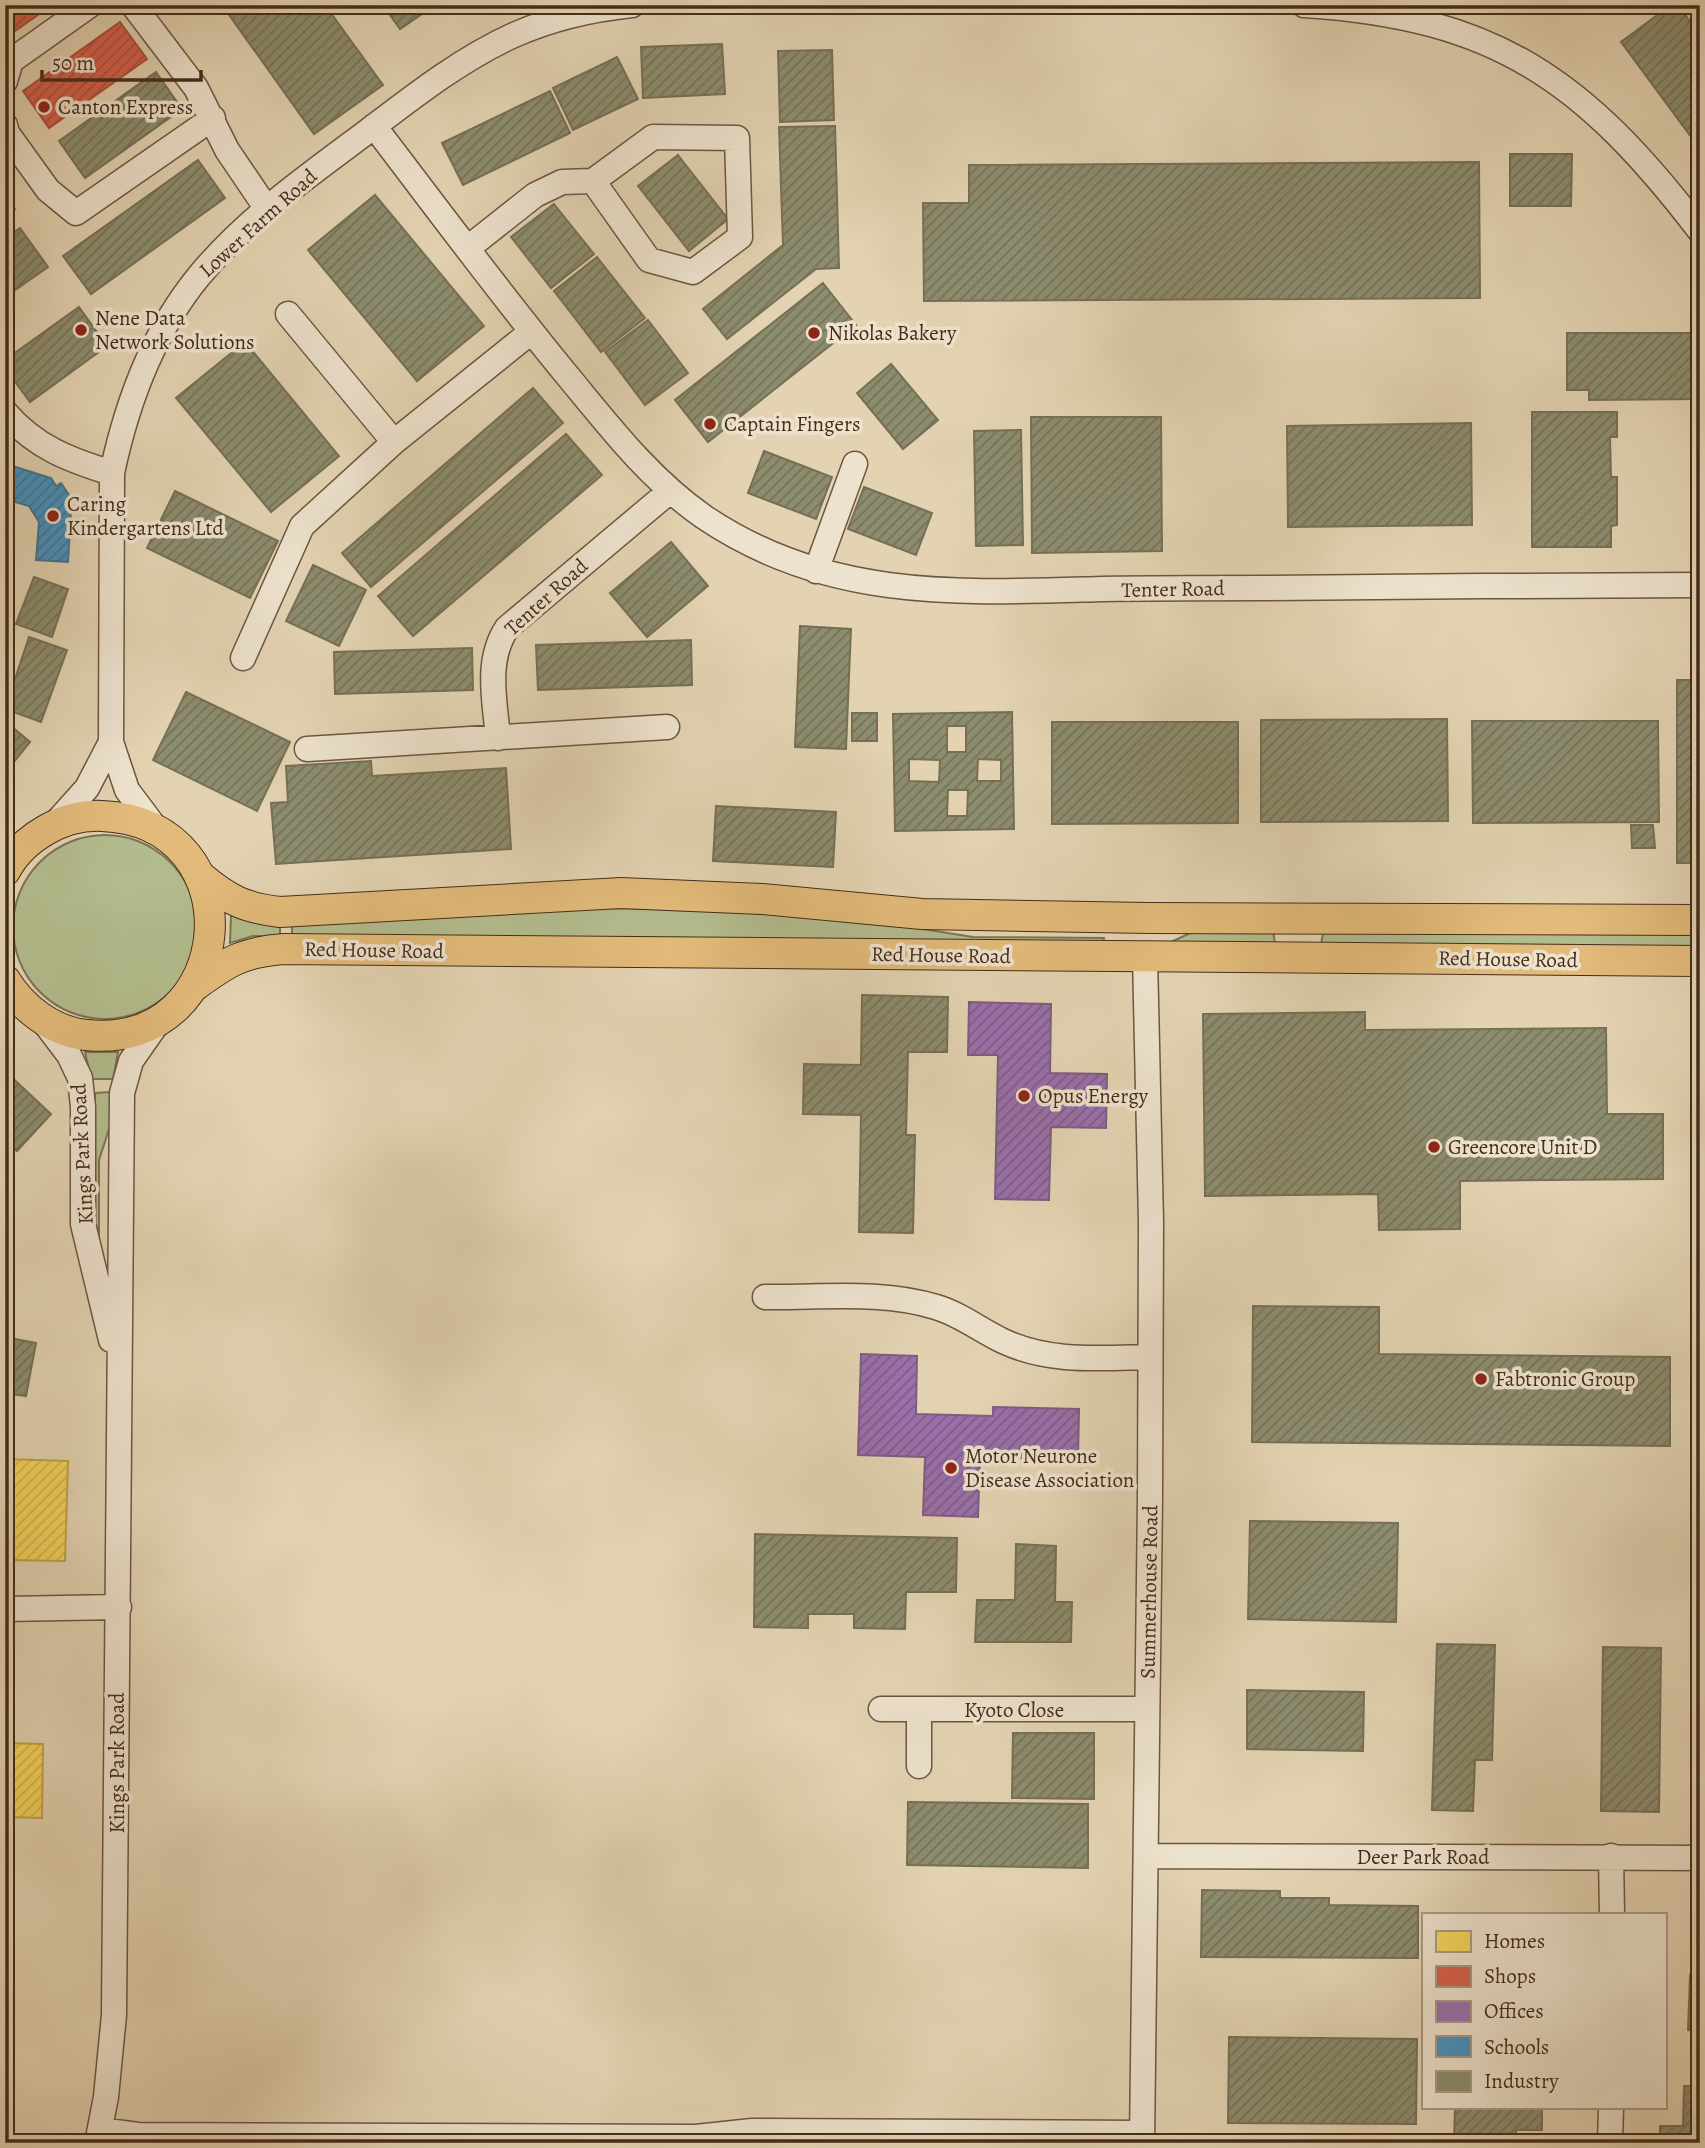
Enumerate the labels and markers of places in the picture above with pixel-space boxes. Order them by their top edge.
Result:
place label: Canton Express [58,93,193,121]
marker: Canton Express [36,99,52,115]
place label: Nene Data Network Solutions [95,304,255,356]
place label: Nikolas Bakery [828,319,957,347]
marker: Nene Data Network Solutions [73,322,89,338]
marker: Nikolas Bakery [806,325,822,341]
place label: Captain Fingers [724,410,861,438]
marker: Captain Fingers [702,416,718,432]
place label: Caring Kindergartens Ltd [67,490,224,542]
marker: Caring Kindergartens Ltd [45,508,61,524]
place label: Opus Energy [1038,1082,1149,1110]
marker: Opus Energy [1016,1088,1032,1104]
place label: Greencore Unit D [1448,1133,1597,1161]
marker: Greencore Unit D [1426,1139,1442,1155]
place label: Fabtronic Group [1495,1365,1635,1393]
marker: Fabtronic Group [1473,1371,1489,1387]
place label: Motor Neurone Disease Association [965,1442,1134,1494]
marker: Motor Neurone Disease Association [943,1460,959,1476]

